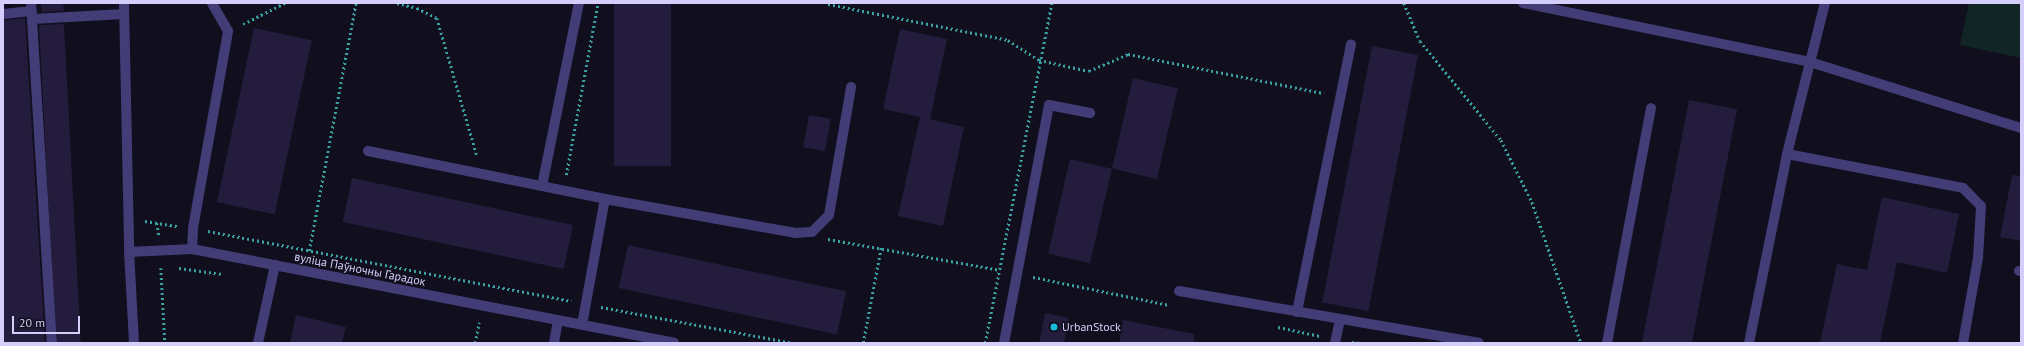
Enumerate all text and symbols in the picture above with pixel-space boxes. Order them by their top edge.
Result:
street label: вуліца Паўночны Гарадок [293,249,427,289]
scale bar [14,308,82,334]
text: 20 m [19,315,45,330]
place label: UrbanStock [1062,320,1121,334]
marker: UrbanStock [1049,322,1059,332]

